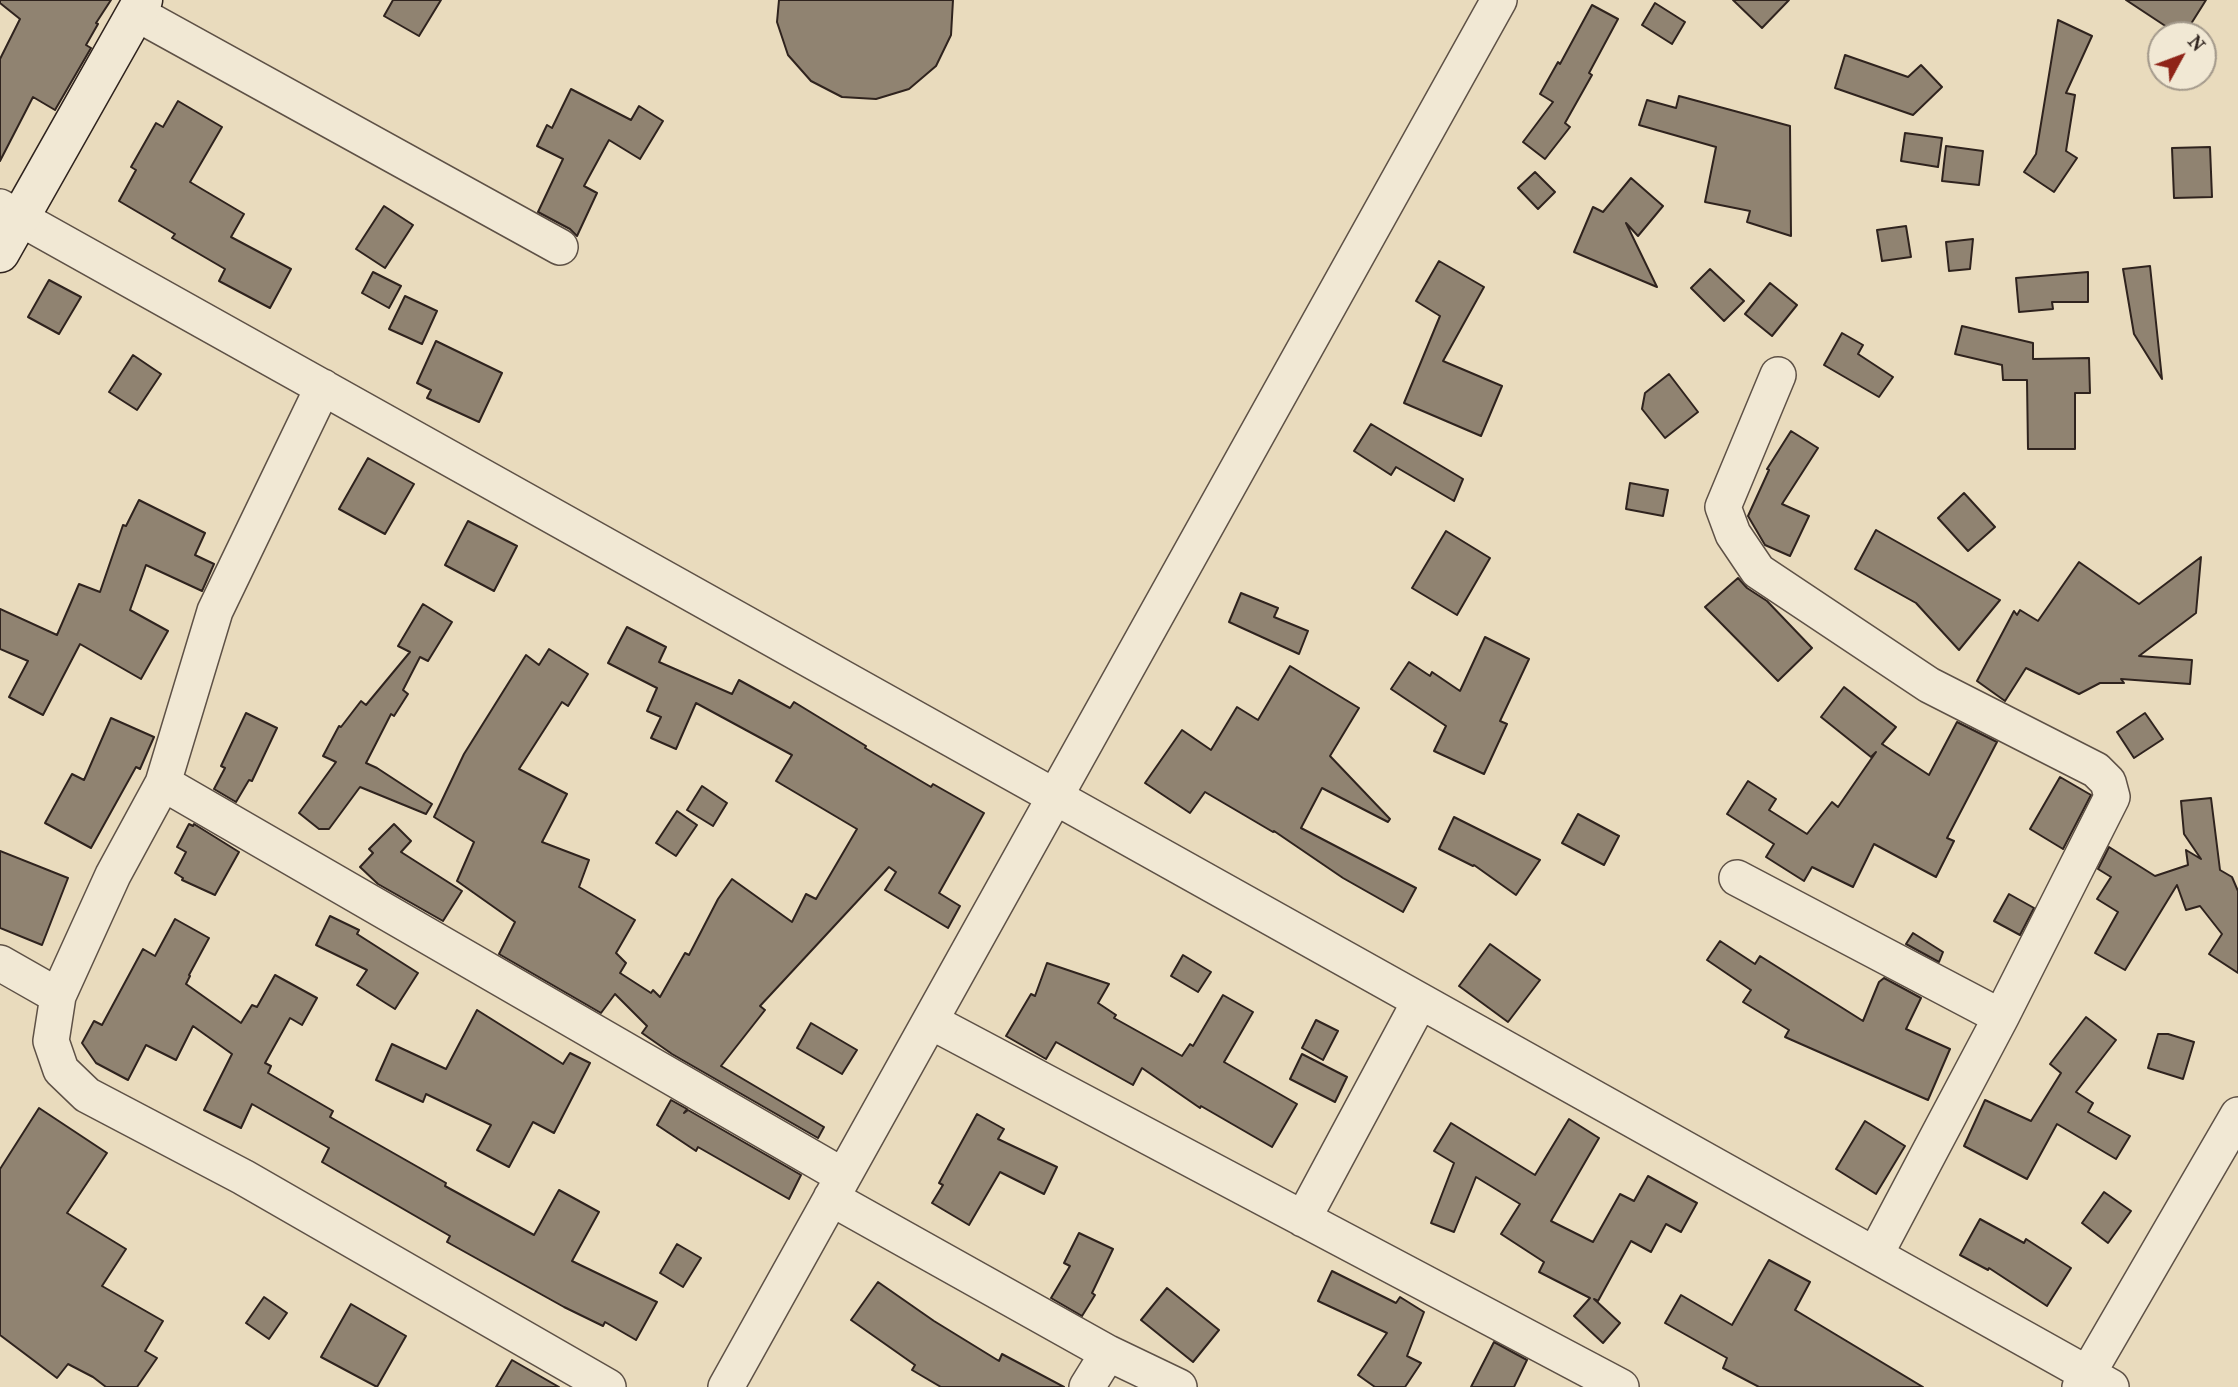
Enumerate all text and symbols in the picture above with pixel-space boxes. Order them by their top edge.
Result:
north arrow [2147,21,2217,91]
text: N [2183,31,2209,56]

